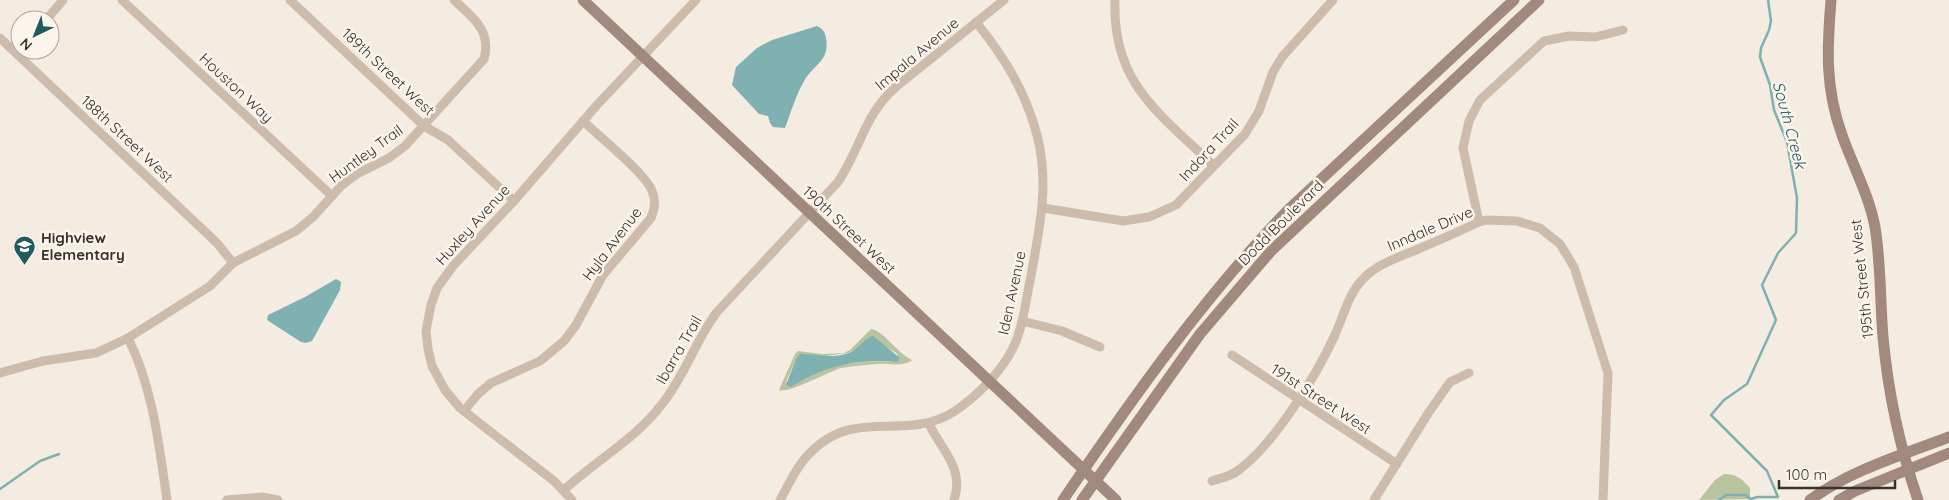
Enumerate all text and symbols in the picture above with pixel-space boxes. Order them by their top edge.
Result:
north arrow [10,10,60,60]
street label: Impala Avenue [871,13,962,94]
street label: 189th Street West [338,24,439,119]
text: N [16,34,36,55]
street label: Houston Way [195,49,277,127]
water label: South Creek [1769,79,1812,172]
street label: 188th Street West [77,91,177,186]
street label: Indora Trail [1175,114,1242,185]
street label: Huntley Trail [325,120,406,187]
street label: Dodd Boulevard [1234,176,1327,269]
street label: Huxley Avenue [431,180,514,269]
street label: 190th Street West [799,182,900,278]
street label: Inndale Drive [1384,202,1476,255]
street label: Hyla Avenue [578,203,645,284]
street label: 195th Street West [1846,219,1877,340]
place label: Highview Elementary [41,228,125,264]
school or university icon: Highview Elementary [13,235,37,266]
street label: Iden Avenue [993,249,1030,337]
street label: Ibarra Trail [651,312,706,387]
street label: 191st Street West [1268,359,1375,438]
scale bar [1779,458,1895,490]
text: 100 m [1786,465,1827,484]

